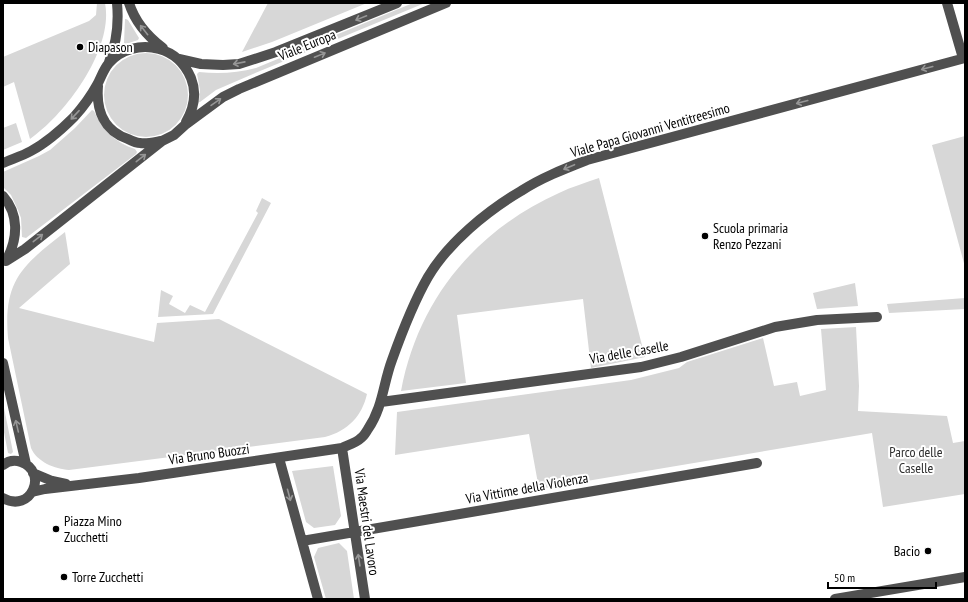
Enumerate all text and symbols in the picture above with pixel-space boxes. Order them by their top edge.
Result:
one-way arrow [355,14,367,22]
one-way arrow [139,24,148,35]
street label: Viale Europa [275,25,339,65]
place label: Diapason [88,38,133,56]
marker: Diapason [75,42,85,52]
one-way arrow [313,51,325,58]
one-way arrow [233,59,246,67]
one-way arrow [921,65,934,72]
one-way arrow [210,98,221,106]
one-way arrow [796,98,809,106]
street label: Viale Papa Giovanni Ventitreesimo [567,99,732,162]
one-way arrow [70,110,80,120]
one-way arrow [135,154,146,163]
one-way arrow [563,164,575,172]
place label: Scuola primaria Renzo Pezzani [713,219,788,253]
marker: Scuola primaria Renzo Pezzani [700,231,710,241]
one-way arrow [33,234,44,243]
street label: Via delle Caselle [587,336,670,368]
one-way arrow [13,420,20,433]
street label: Via Bruno Buozzi [166,439,251,469]
park label: Parco delle Caselle [889,443,943,477]
street label: Via Maestri del Lavoro [350,467,383,576]
street label: Via Vittime della Violenza [463,468,590,508]
one-way arrow [286,489,293,502]
place label: Piazza Mino Zucchetti [64,512,122,546]
marker: Piazza Mino Zucchetti [51,524,61,534]
place label: Bacio [894,542,920,560]
marker: Bacio [923,546,933,556]
one-way arrow [355,554,363,567]
scale bar [828,564,936,590]
place label: Torre Zucchetti [72,568,143,586]
text: 50 m [834,570,855,585]
marker: Torre Zucchetti [59,572,69,582]

